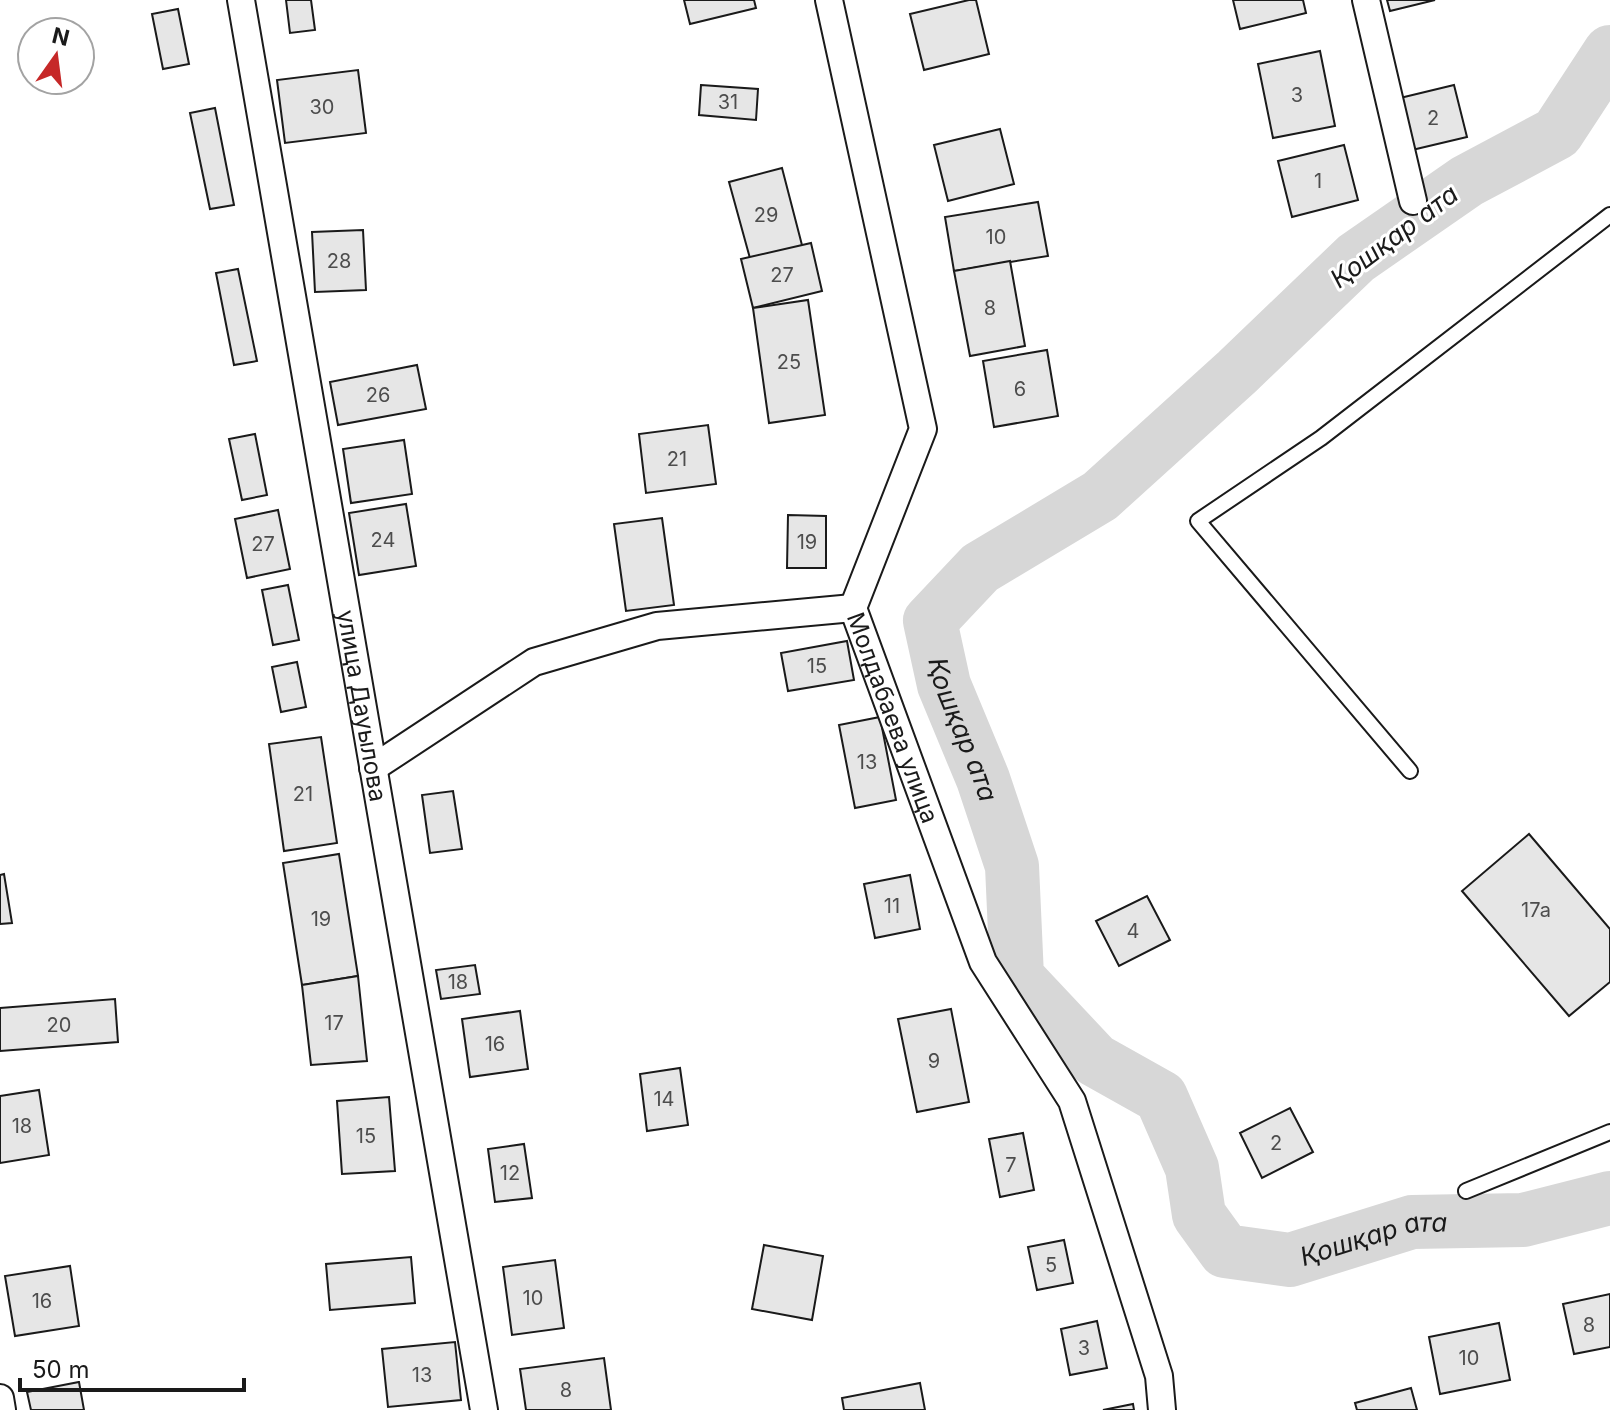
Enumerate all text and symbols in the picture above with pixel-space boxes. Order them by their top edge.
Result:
north arrow [16,16,96,96]
text: N [50,22,72,51]
house number: 3 [1291,83,1303,107]
house number: 31 [718,90,738,114]
house number: 30 [310,95,334,119]
house number: 2 [1427,106,1439,130]
house number: 1 [1314,169,1322,193]
water label: Қошқар ата [1324,178,1464,294]
house number: 29 [754,203,778,227]
house number: 10 [986,225,1006,249]
house number: 28 [327,249,351,273]
house number: 27 [770,263,794,287]
house number: 8 [984,296,996,320]
house number: 25 [777,350,801,374]
house number: 6 [1014,377,1026,401]
house number: 26 [366,383,390,407]
house number: 21 [667,447,687,471]
house number: 24 [371,528,395,552]
house number: 19 [797,530,817,554]
house number: 27 [251,532,275,556]
street label: улица Дауылова [332,607,393,804]
street label: Молдабаева улица [841,608,945,827]
house number: 15 [807,654,827,678]
water label: Қошқар ата [923,655,1005,805]
house number: 13 [857,750,877,774]
house number: 21 [293,782,313,806]
house number: 11 [884,894,900,918]
house number: 17а [1521,898,1551,922]
house number: 19 [311,907,331,931]
house number: 4 [1127,919,1139,943]
house number: 18 [448,970,468,994]
house number: 17 [324,1011,344,1035]
house number: 20 [47,1013,71,1037]
house number: 16 [485,1032,505,1056]
house number: 9 [928,1049,940,1073]
house number: 14 [653,1087,675,1111]
house number: 18 [12,1114,32,1138]
house number: 15 [356,1124,376,1148]
house number: 2 [1270,1131,1282,1155]
house number: 7 [1005,1153,1017,1177]
house number: 12 [500,1161,520,1185]
water label: Қошқар ата [1296,1205,1448,1271]
house number: 5 [1045,1253,1057,1277]
house number: 10 [523,1286,543,1310]
house number: 16 [32,1289,52,1313]
house number: 8 [1583,1313,1595,1337]
house number: 3 [1078,1336,1090,1360]
scale bar [20,1342,244,1392]
house number: 10 [1459,1346,1479,1370]
text: 50 m [32,1355,90,1384]
house number: 13 [412,1363,432,1387]
house number: 8 [560,1378,572,1402]

